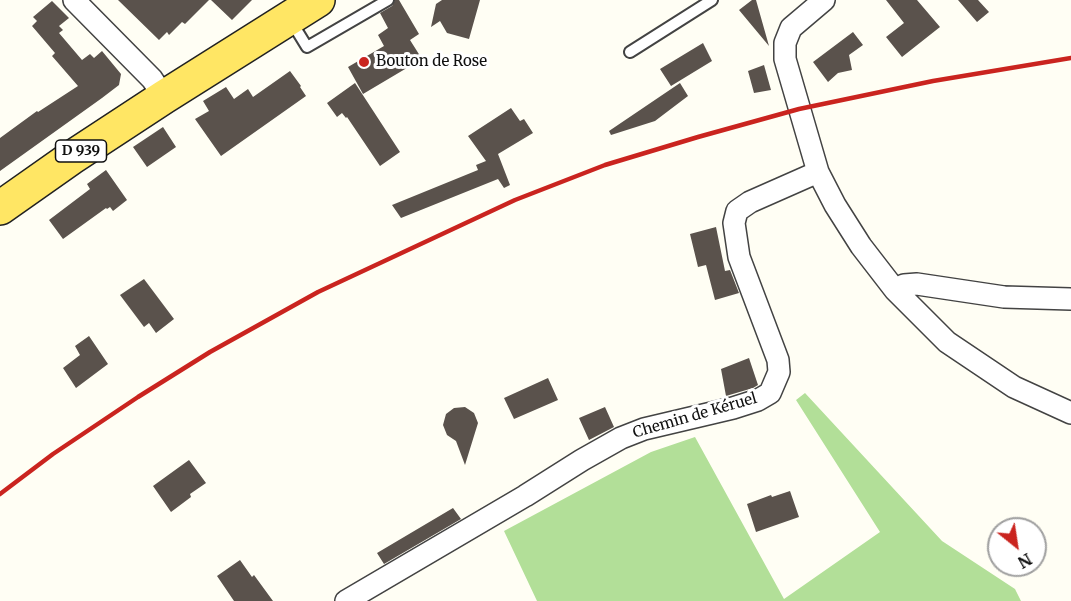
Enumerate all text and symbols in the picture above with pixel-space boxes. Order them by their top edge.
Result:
place label: Bouton de Rose [376,53,487,71]
marker: Bouton de Rose [357,55,371,69]
road number: D 939 [56,140,106,162]
street label: Chemin de Kéruel [631,390,759,442]
north arrow [987,517,1047,577]
text: N [1015,549,1035,573]

